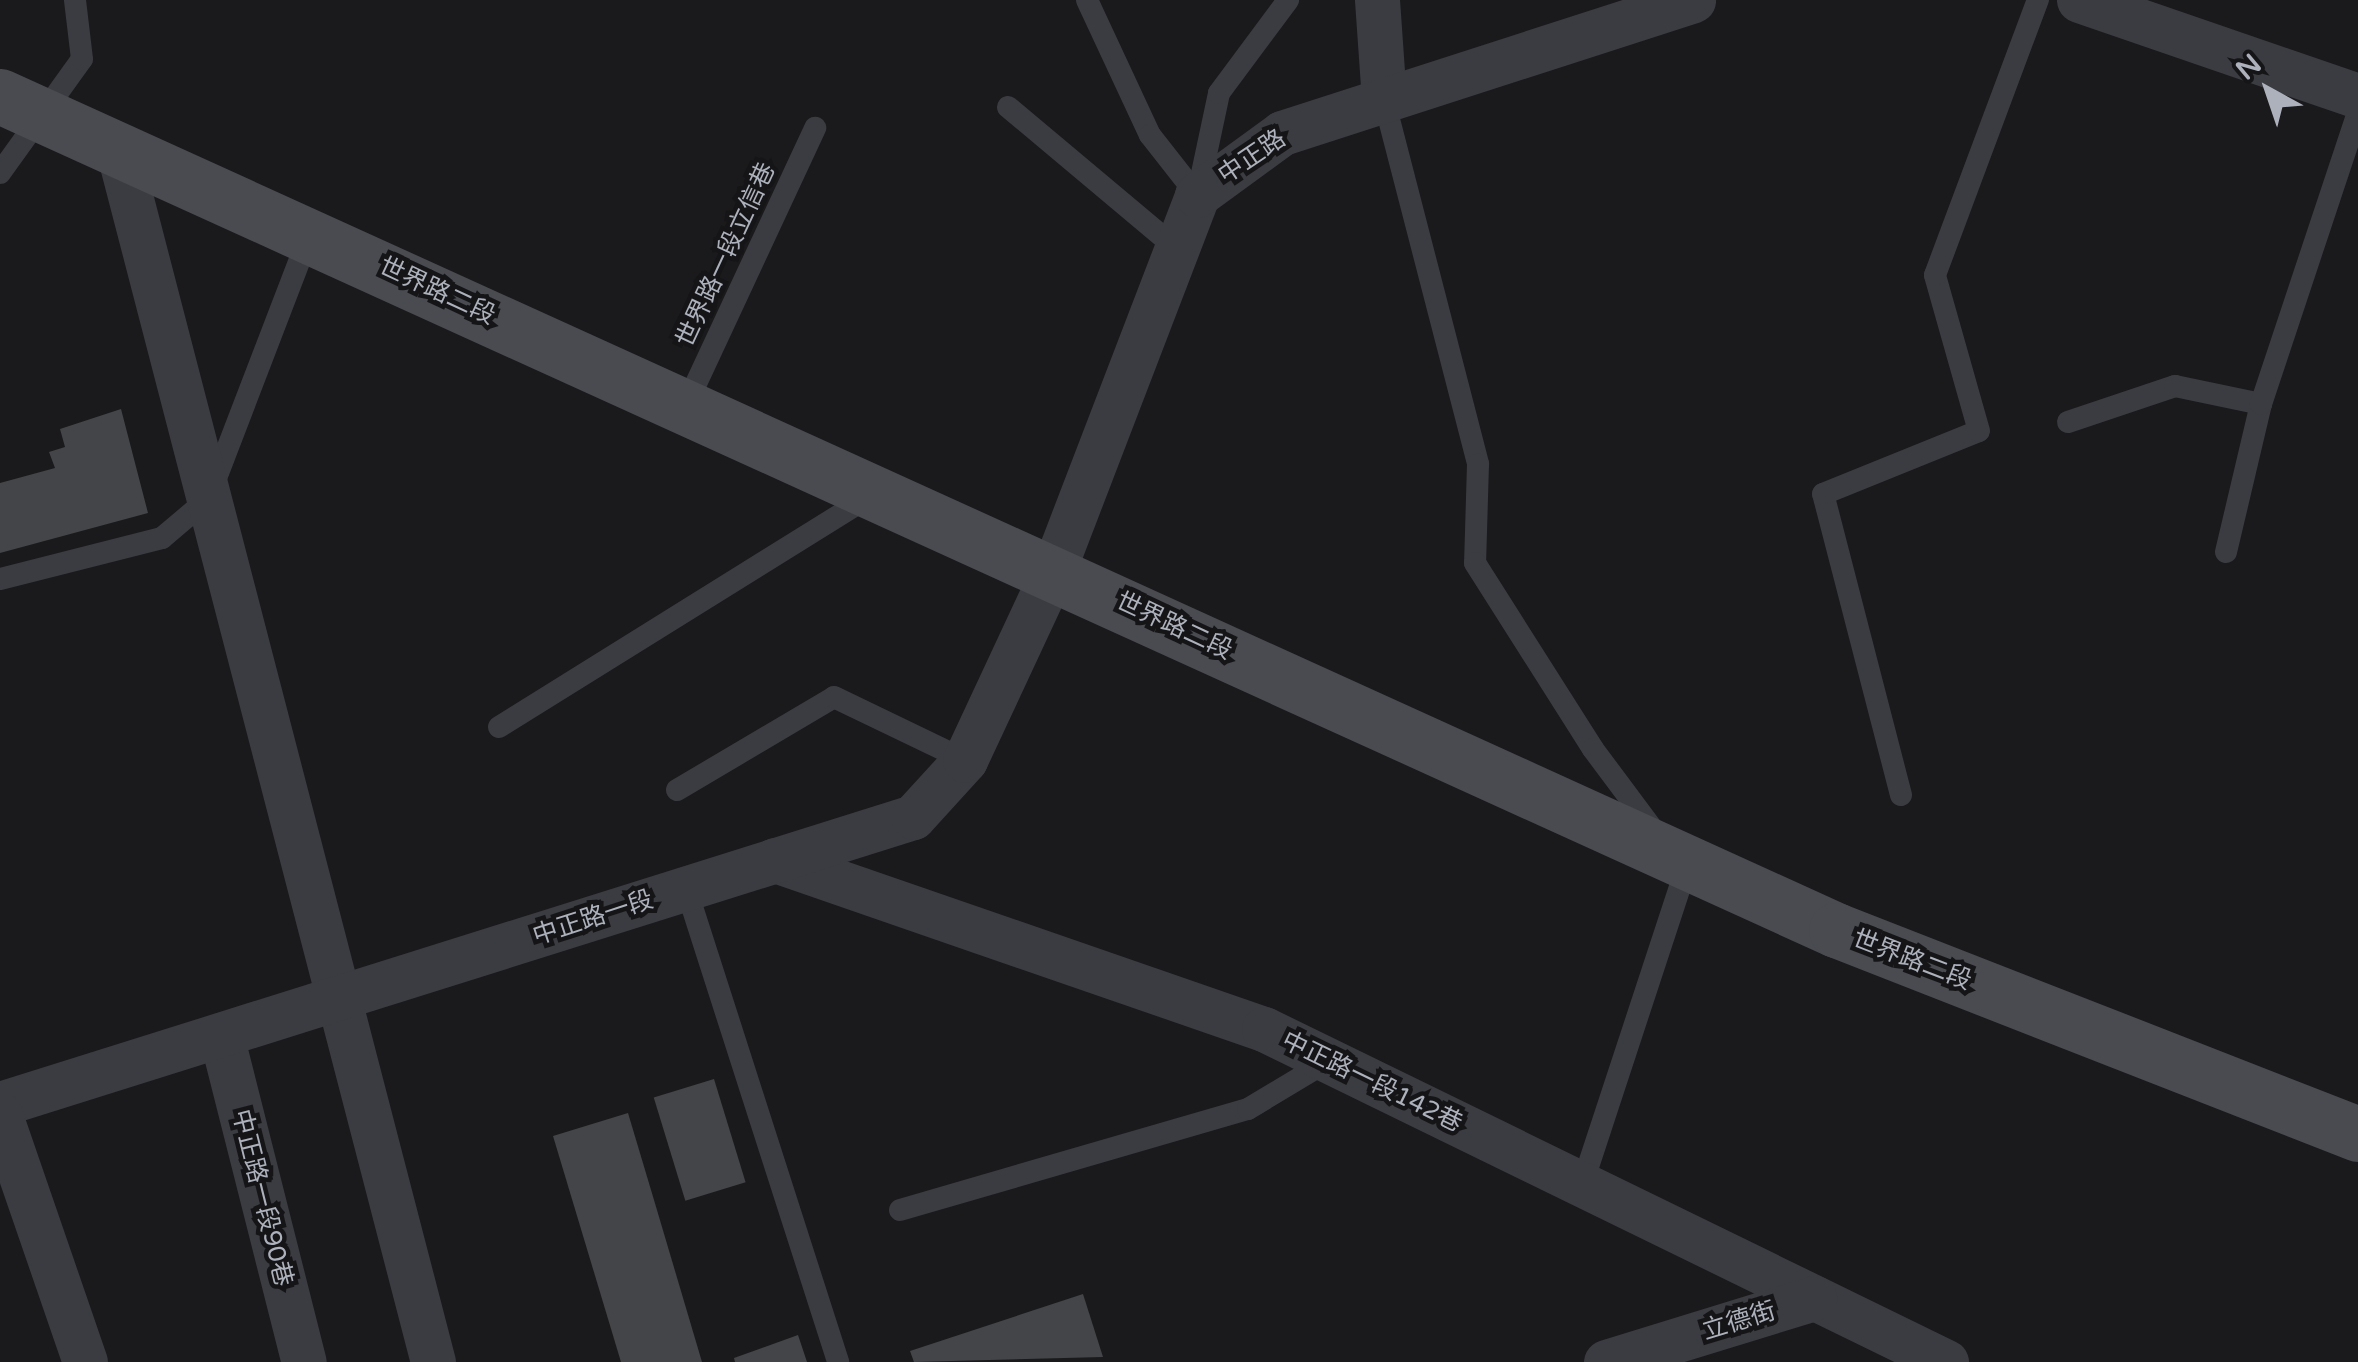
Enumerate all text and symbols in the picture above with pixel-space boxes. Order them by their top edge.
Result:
north arrow [2218,40,2318,140]
text: N [2229,47,2268,87]
street label: 中正路 [1213,124,1291,190]
street label: 世界路一段立信巷 [670,158,782,352]
street label: 世界路二段 [374,251,500,331]
street label: 世界路二段 [1111,586,1237,666]
street label: 中正路一段 [529,884,657,952]
street label: 世界路二段 [1848,924,1976,996]
street label: 中正路一段142巷 [1277,1025,1467,1139]
street label: 中正路一段90巷 [226,1106,298,1290]
street label: 立德街 [1699,1296,1779,1346]

